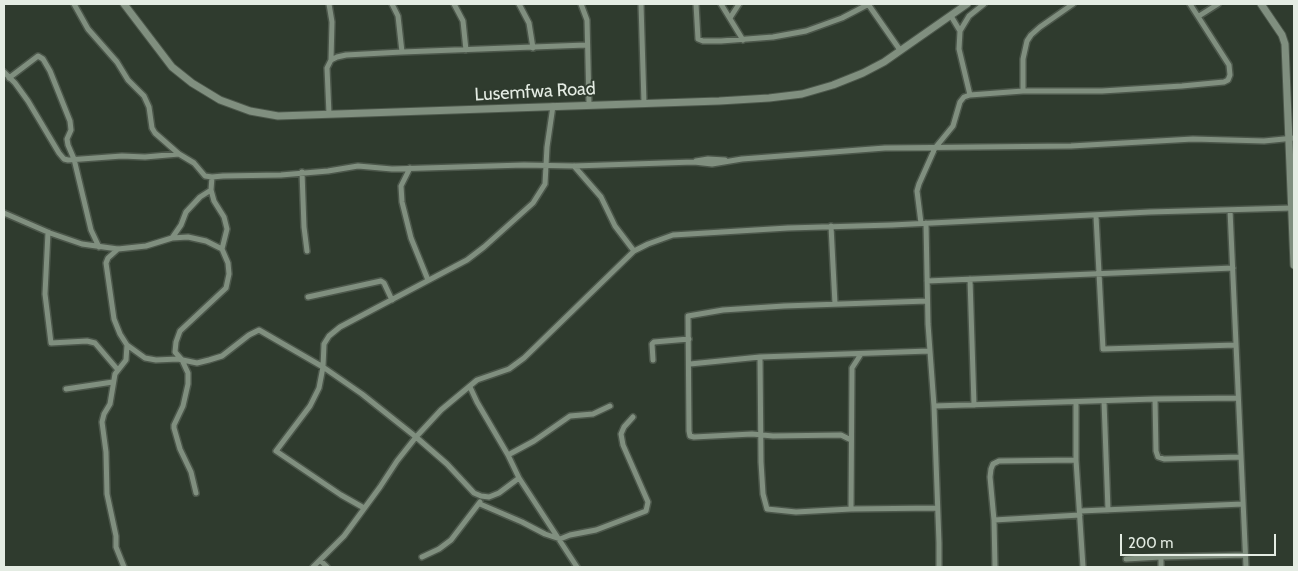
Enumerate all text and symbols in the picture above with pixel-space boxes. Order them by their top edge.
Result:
street label: Lusemfwa Road [474,78,596,106]
scale bar [1123,524,1279,556]
text: 200 m [1128,534,1173,552]

